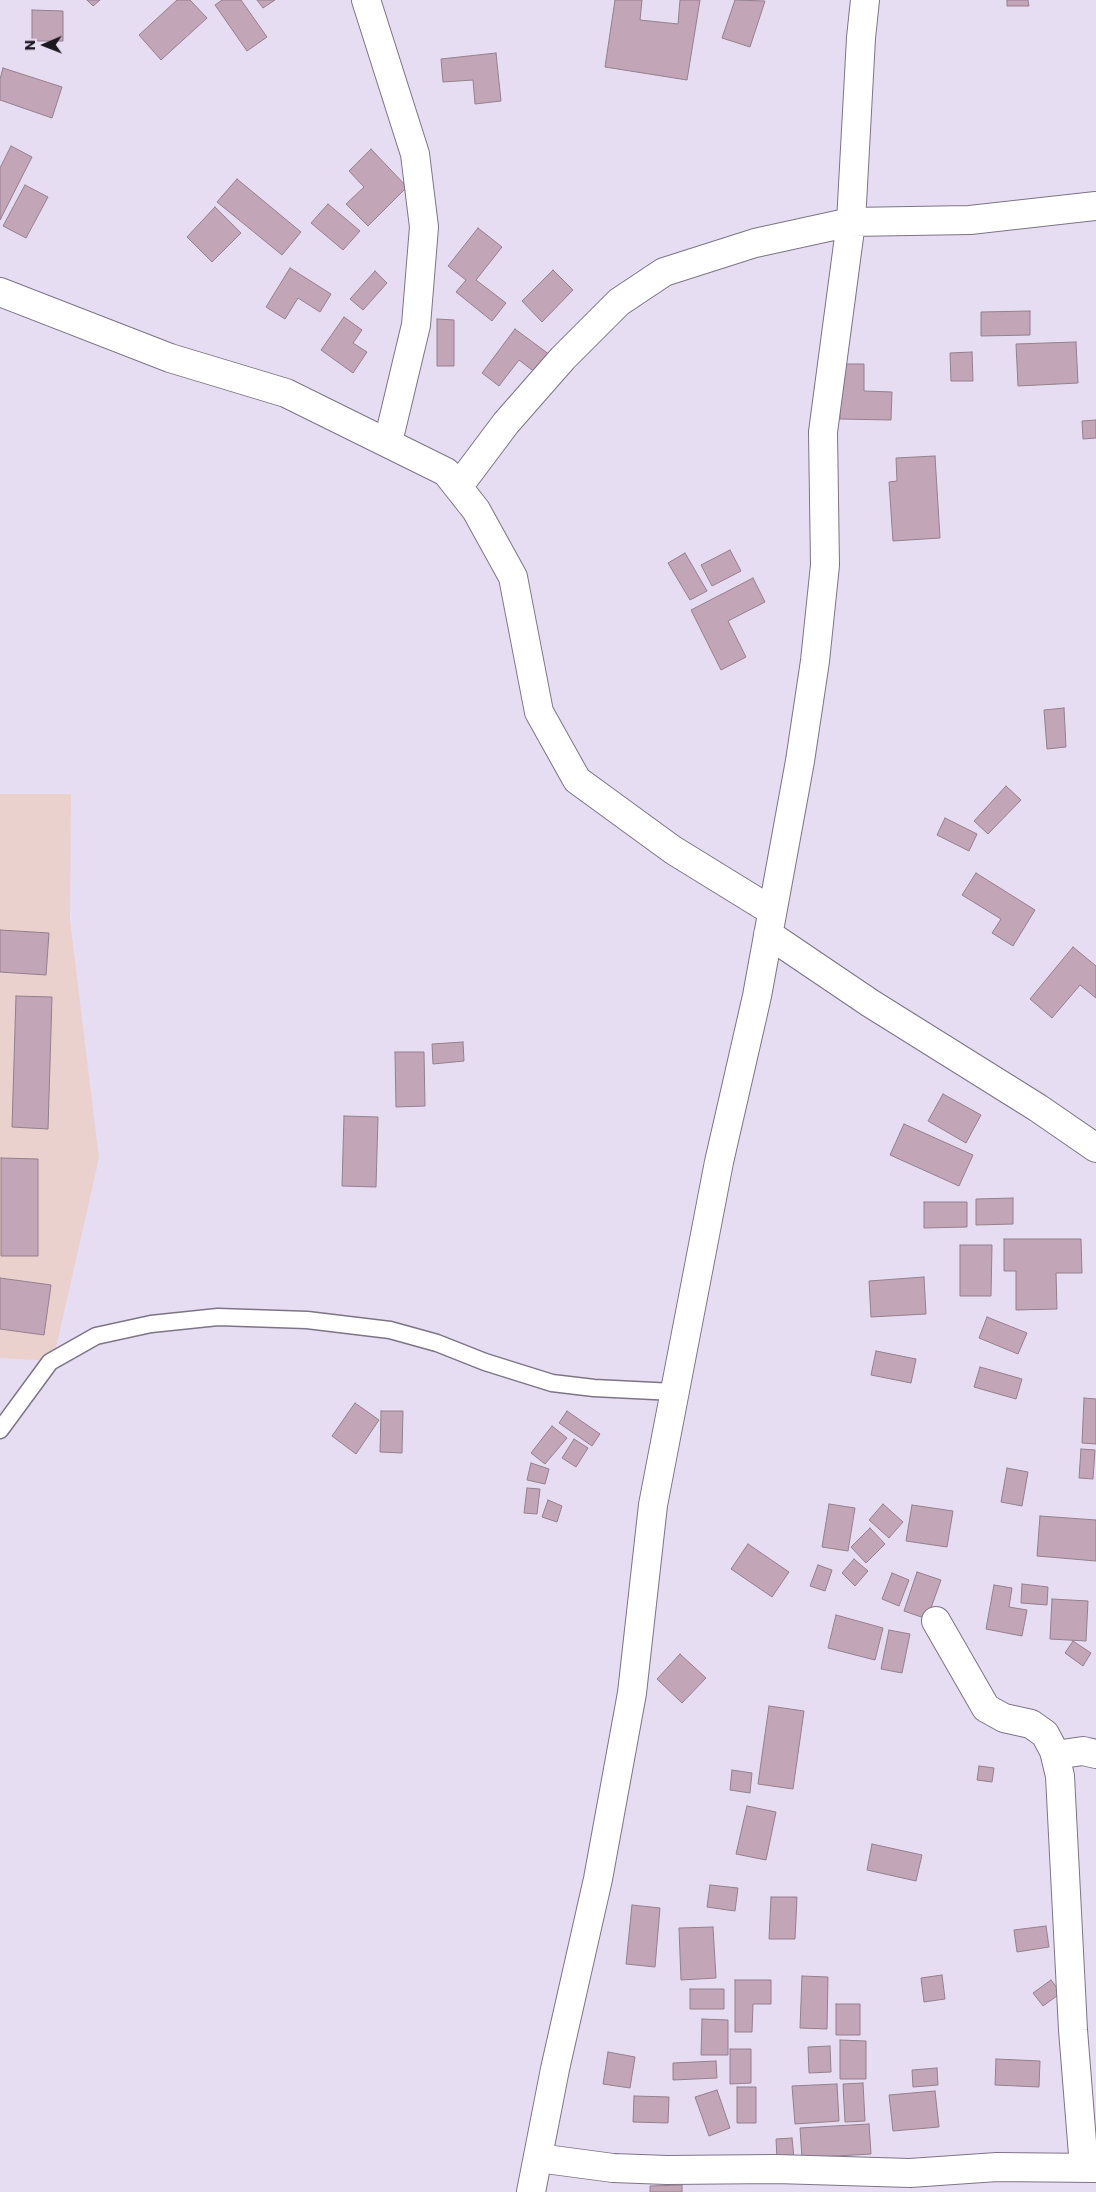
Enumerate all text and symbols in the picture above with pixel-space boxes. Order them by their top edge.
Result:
north arrow [20,20,70,70]
text: N [20,40,40,51]

